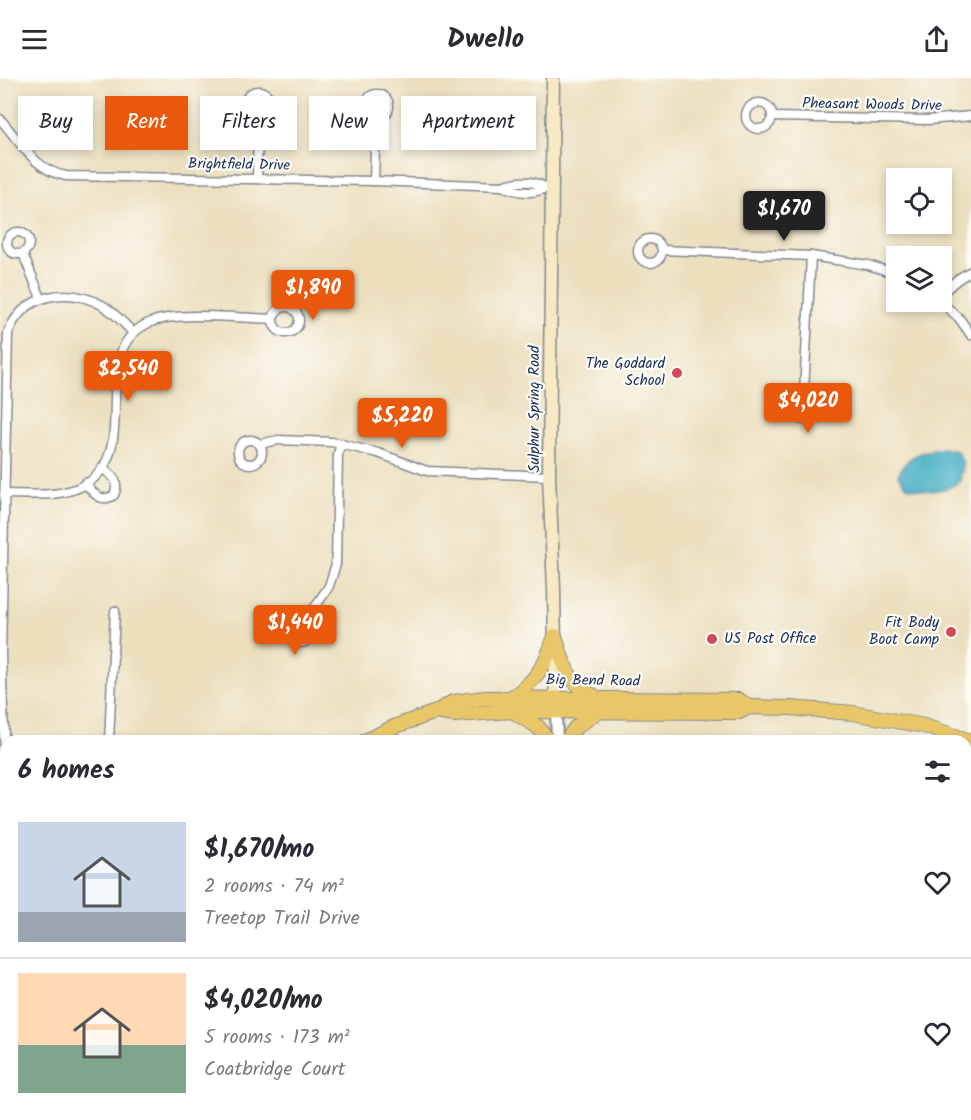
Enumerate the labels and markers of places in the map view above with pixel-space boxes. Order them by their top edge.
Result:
pin: $1,670 [735,191,833,242]
pin: $1,890 [264,270,362,321]
pin: $2,540 [79,351,177,402]
place label: The Goddard School [586,352,666,393]
marker: The Goddard School [670,366,684,380]
pin: $4,020 [759,383,857,434]
pin: $5,220 [353,398,451,449]
pin: $1,440 [246,605,344,656]
place label: Fit Body Boot Camp [869,611,940,652]
marker: Fit Body Boot Camp [944,625,958,639]
place label: US Post Office [724,627,817,651]
marker: US Post Office [705,632,719,646]

